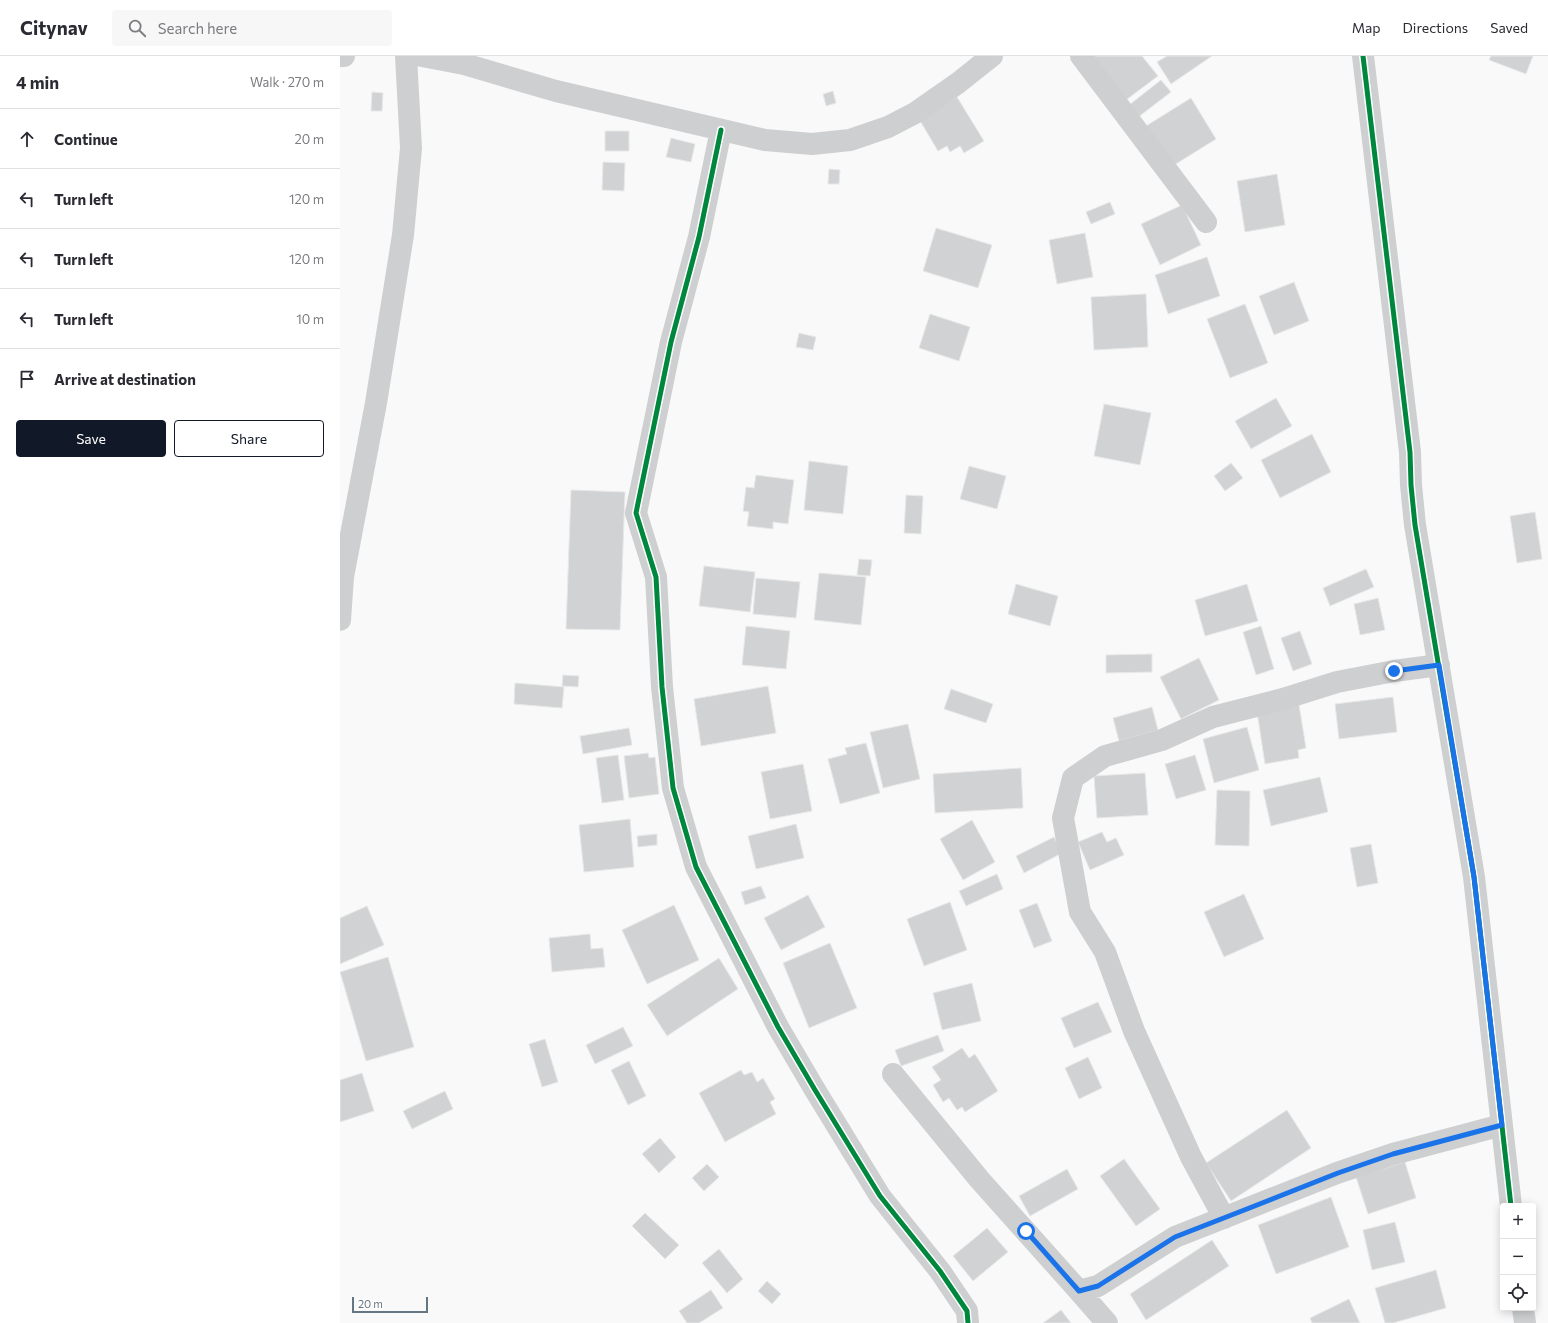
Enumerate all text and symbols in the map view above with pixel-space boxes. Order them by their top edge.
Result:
search box [112,10,392,46]
text: Citynav [20,16,88,39]
icon: search [126,17,148,39]
text: Search here [158,19,237,37]
text: Map [1352,19,1381,36]
text: Directions [1403,19,1468,36]
text: Saved [1490,19,1528,36]
text: 4 min [16,72,59,93]
text: Walk · 270 m [250,74,324,90]
icon: ahead [16,128,38,150]
text: Continue [54,130,118,148]
text: 20 m [295,131,324,147]
icon: left [16,188,38,210]
text: Turn left [54,190,113,208]
text: 120 m [289,191,324,207]
icon: left [16,248,38,270]
text: Turn left [54,250,113,268]
text: 120 m [289,251,324,267]
icon: left [16,308,38,330]
text: Turn left [54,310,113,328]
text: 10 m [296,311,324,327]
icon: arrive [16,368,38,390]
text: Arrive at destination [54,370,196,388]
button: Save [16,420,166,457]
button: Share [174,420,324,457]
route end [1385,662,1403,680]
map controls [1500,1203,1536,1311]
button: + [1500,1203,1536,1239]
route start [1017,1222,1035,1240]
button: − [1500,1239,1536,1275]
button: locate [1500,1275,1536,1311]
scale bar [352,1295,428,1314]
text: 20 m [358,1297,383,1310]

